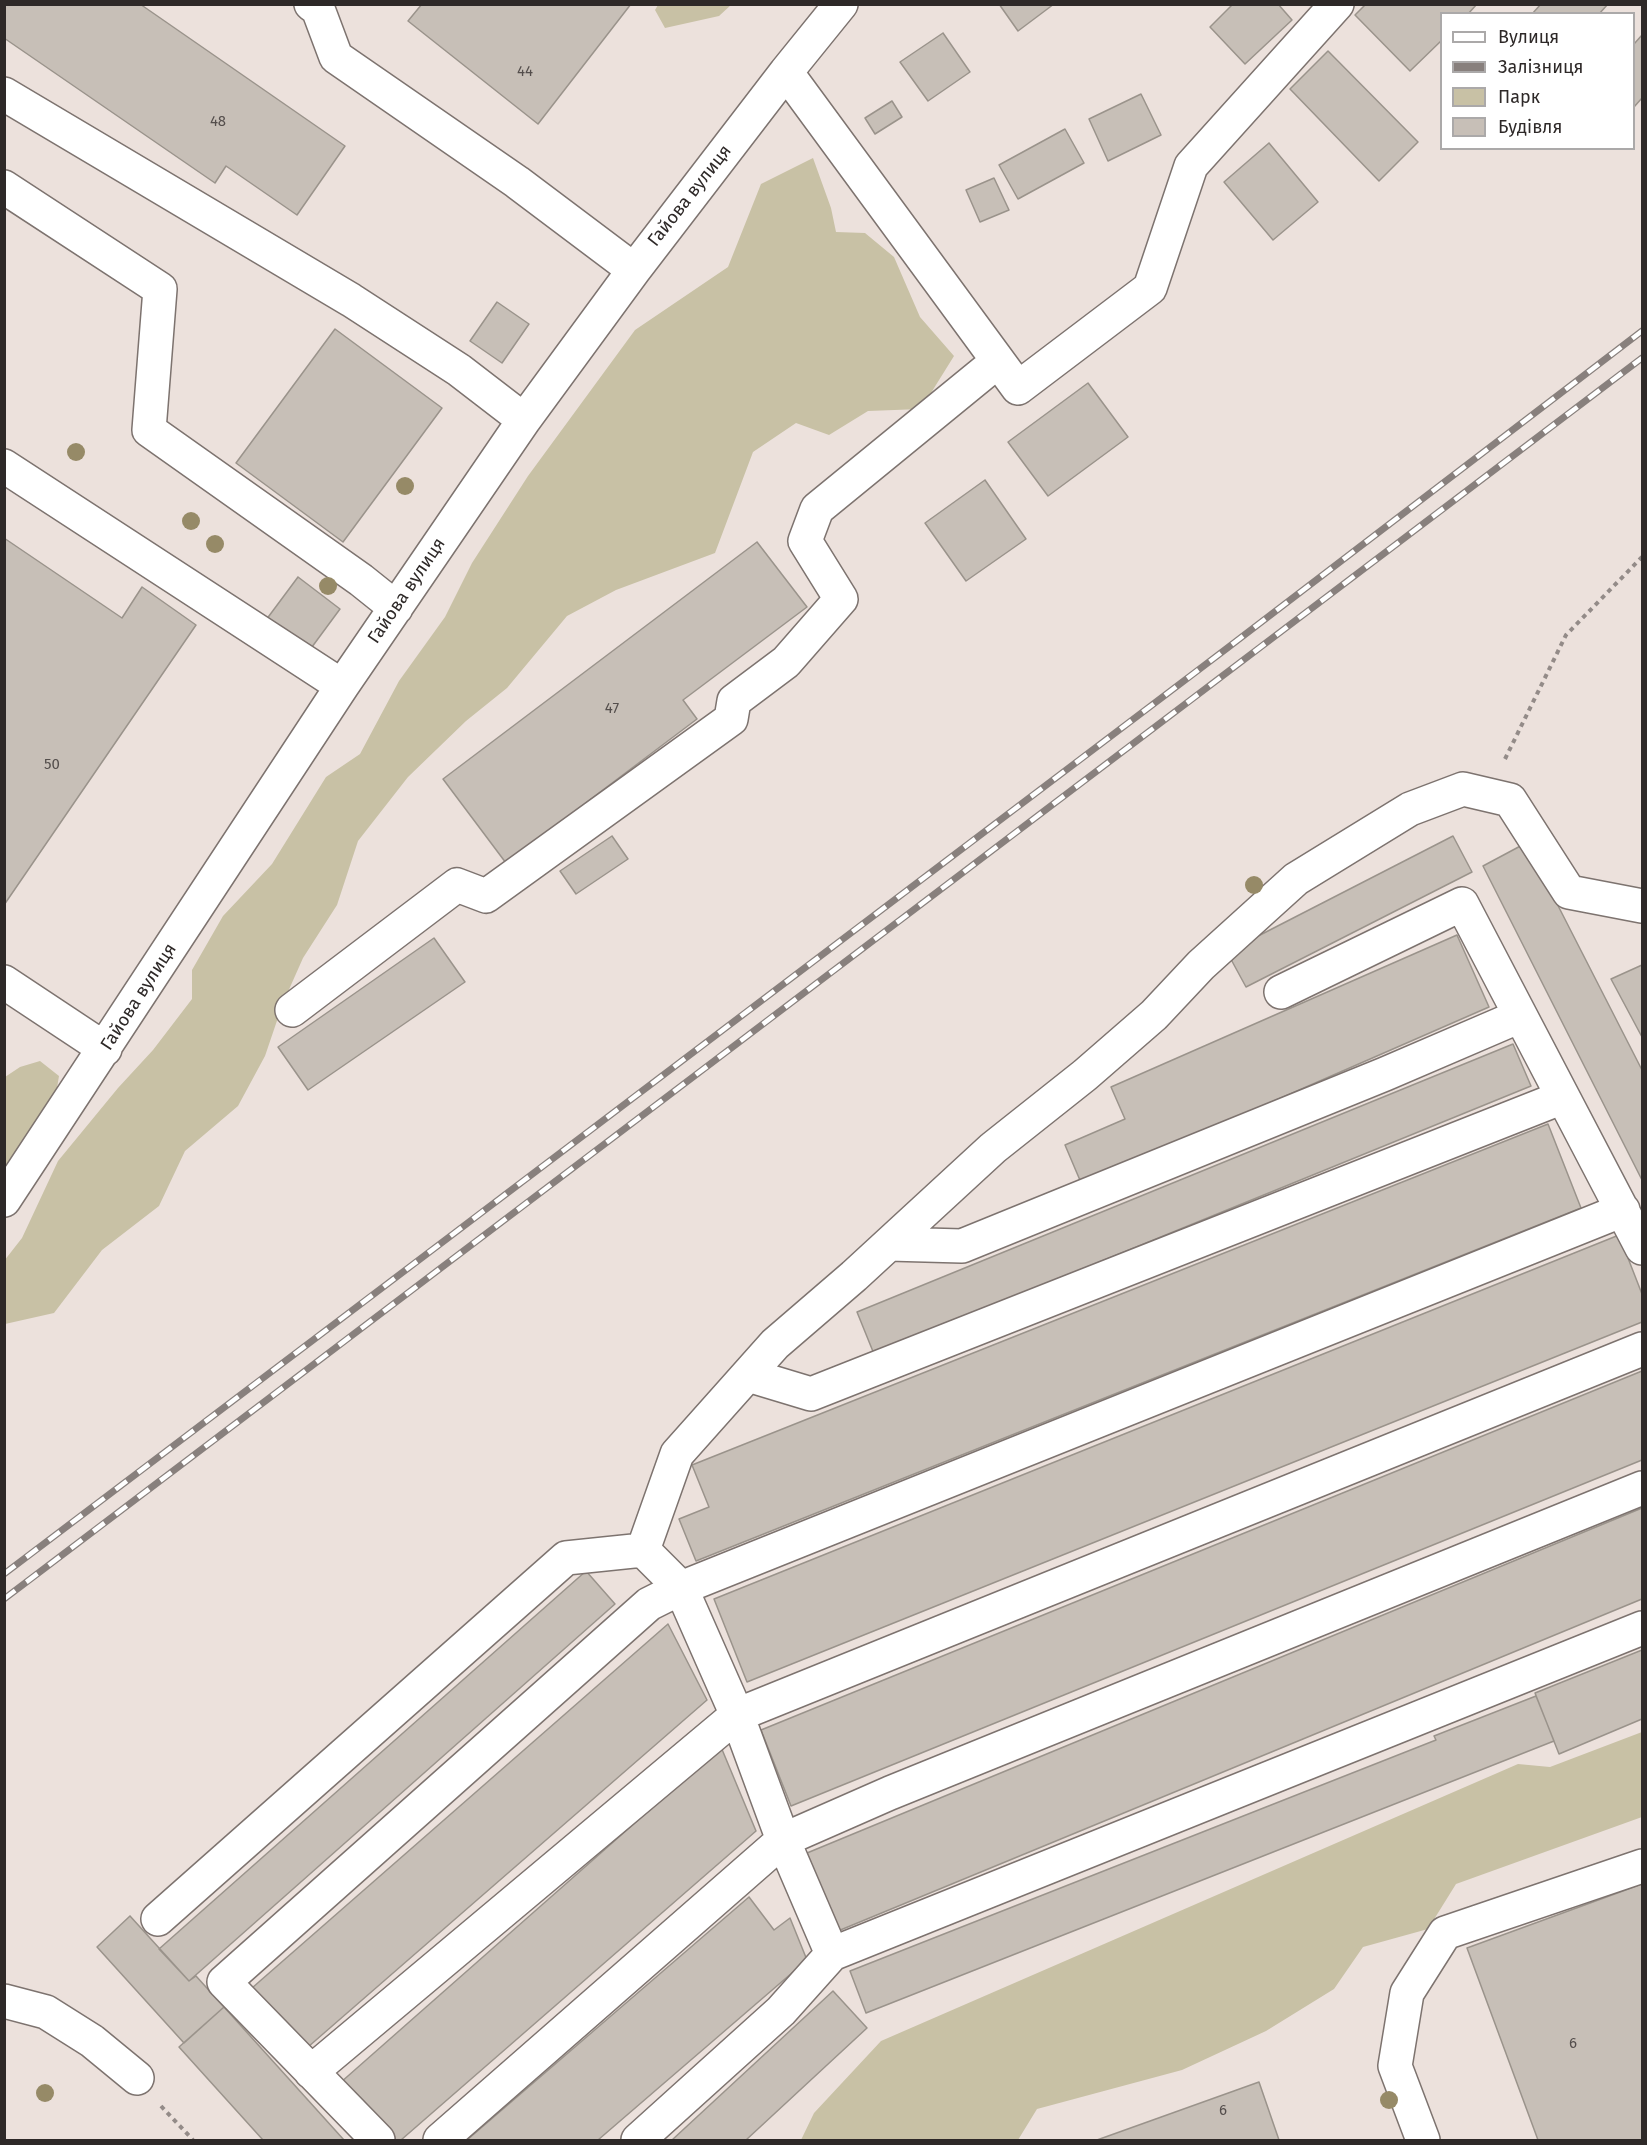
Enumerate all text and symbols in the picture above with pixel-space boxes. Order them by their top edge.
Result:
legend [1440,12,1635,150]
text: Вулиця [1498,26,1559,48]
text: Залізниця [1498,56,1584,78]
house number: 44 [517,63,533,81]
text: Парк [1498,86,1540,108]
house number: 48 [210,113,226,131]
text: Будівля [1498,116,1562,138]
street label: Гайова вулиця [644,141,736,251]
street label: Гайова вулиця [364,534,450,648]
house number: 47 [605,700,619,718]
house number: 50 [44,756,60,774]
street label: Гайова вулиця [96,939,182,1055]
house number: 6 [1569,2035,1577,2053]
house number: 6 [1219,2102,1227,2120]

